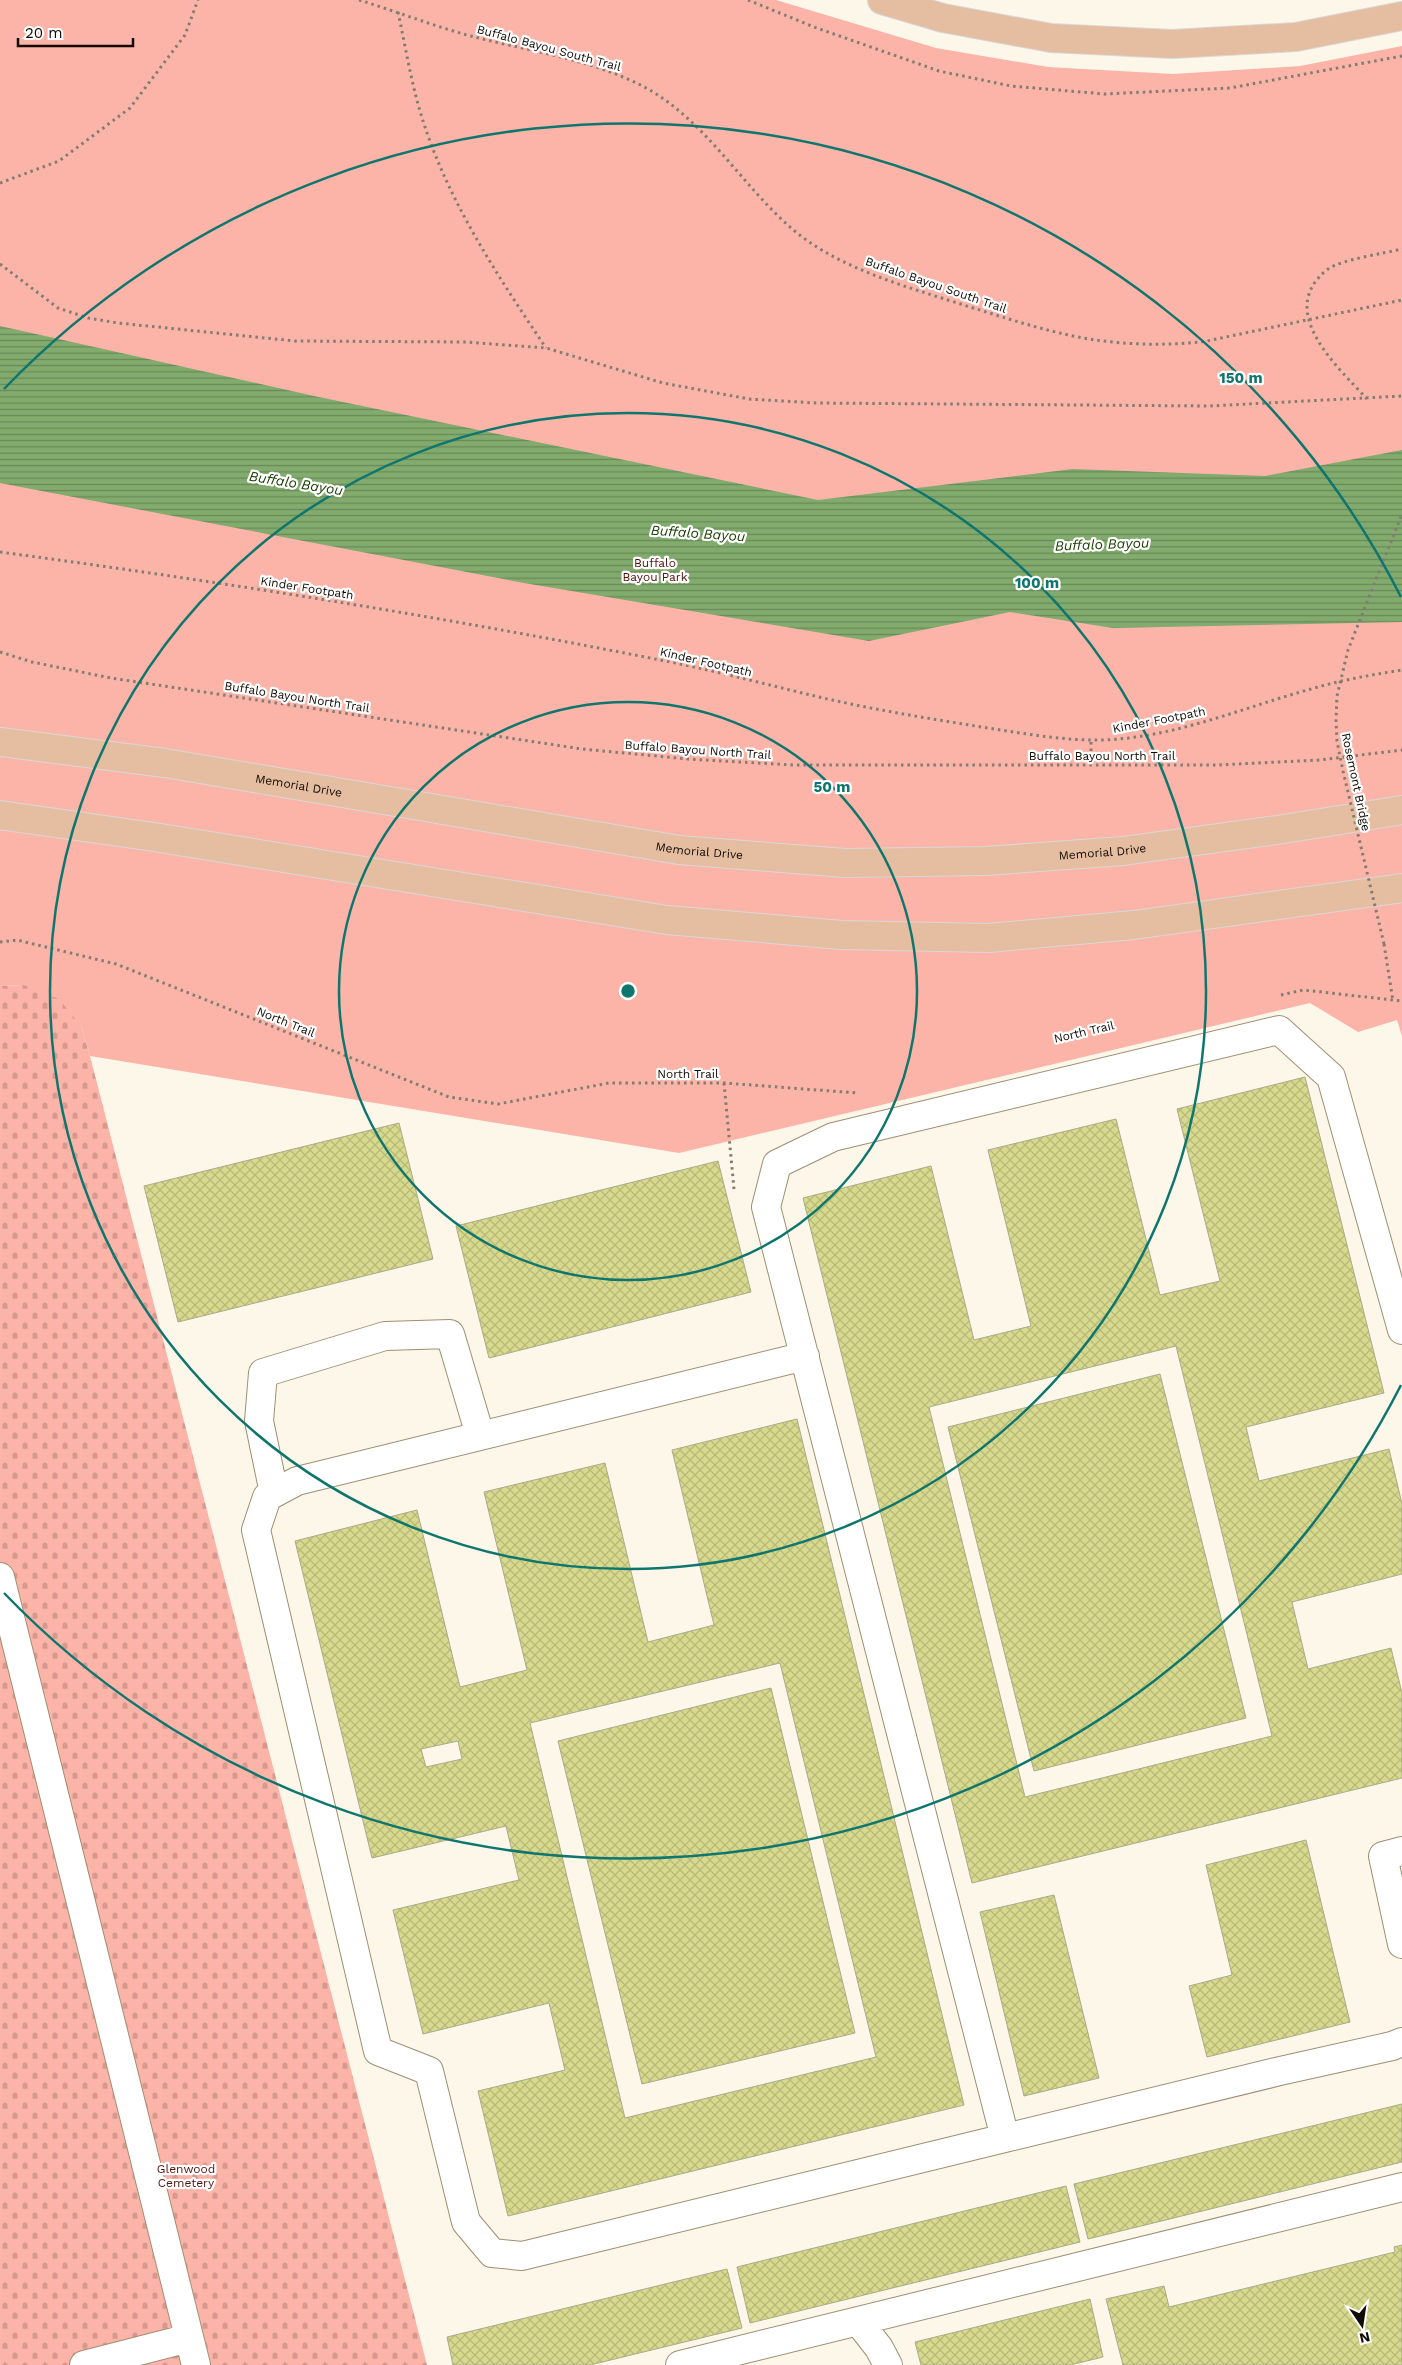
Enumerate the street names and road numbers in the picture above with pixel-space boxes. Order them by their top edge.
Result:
street label: Buffalo Bayou South Trail [475,22,623,74]
street label: Buffalo Bayou South Trail [863,254,1009,316]
street label: Kinder Footpath [259,574,355,602]
street label: Kinder Footpath [659,645,753,679]
street label: Buffalo Bayou North Trail [223,679,371,715]
street label: Kinder Footpath [1111,704,1207,736]
street label: Rosemont Bridge [1339,732,1373,832]
street label: Buffalo Bayou North Trail [624,738,772,762]
street label: Buffalo Bayou North Trail [1029,749,1176,763]
street label: Memorial Drive [254,771,343,800]
street label: Memorial Drive [655,839,744,862]
street label: Memorial Drive [1058,841,1147,863]
street label: North Trail [255,1004,317,1040]
street label: North Trail [1052,1018,1116,1046]
street label: North Trail [657,1067,719,1081]

